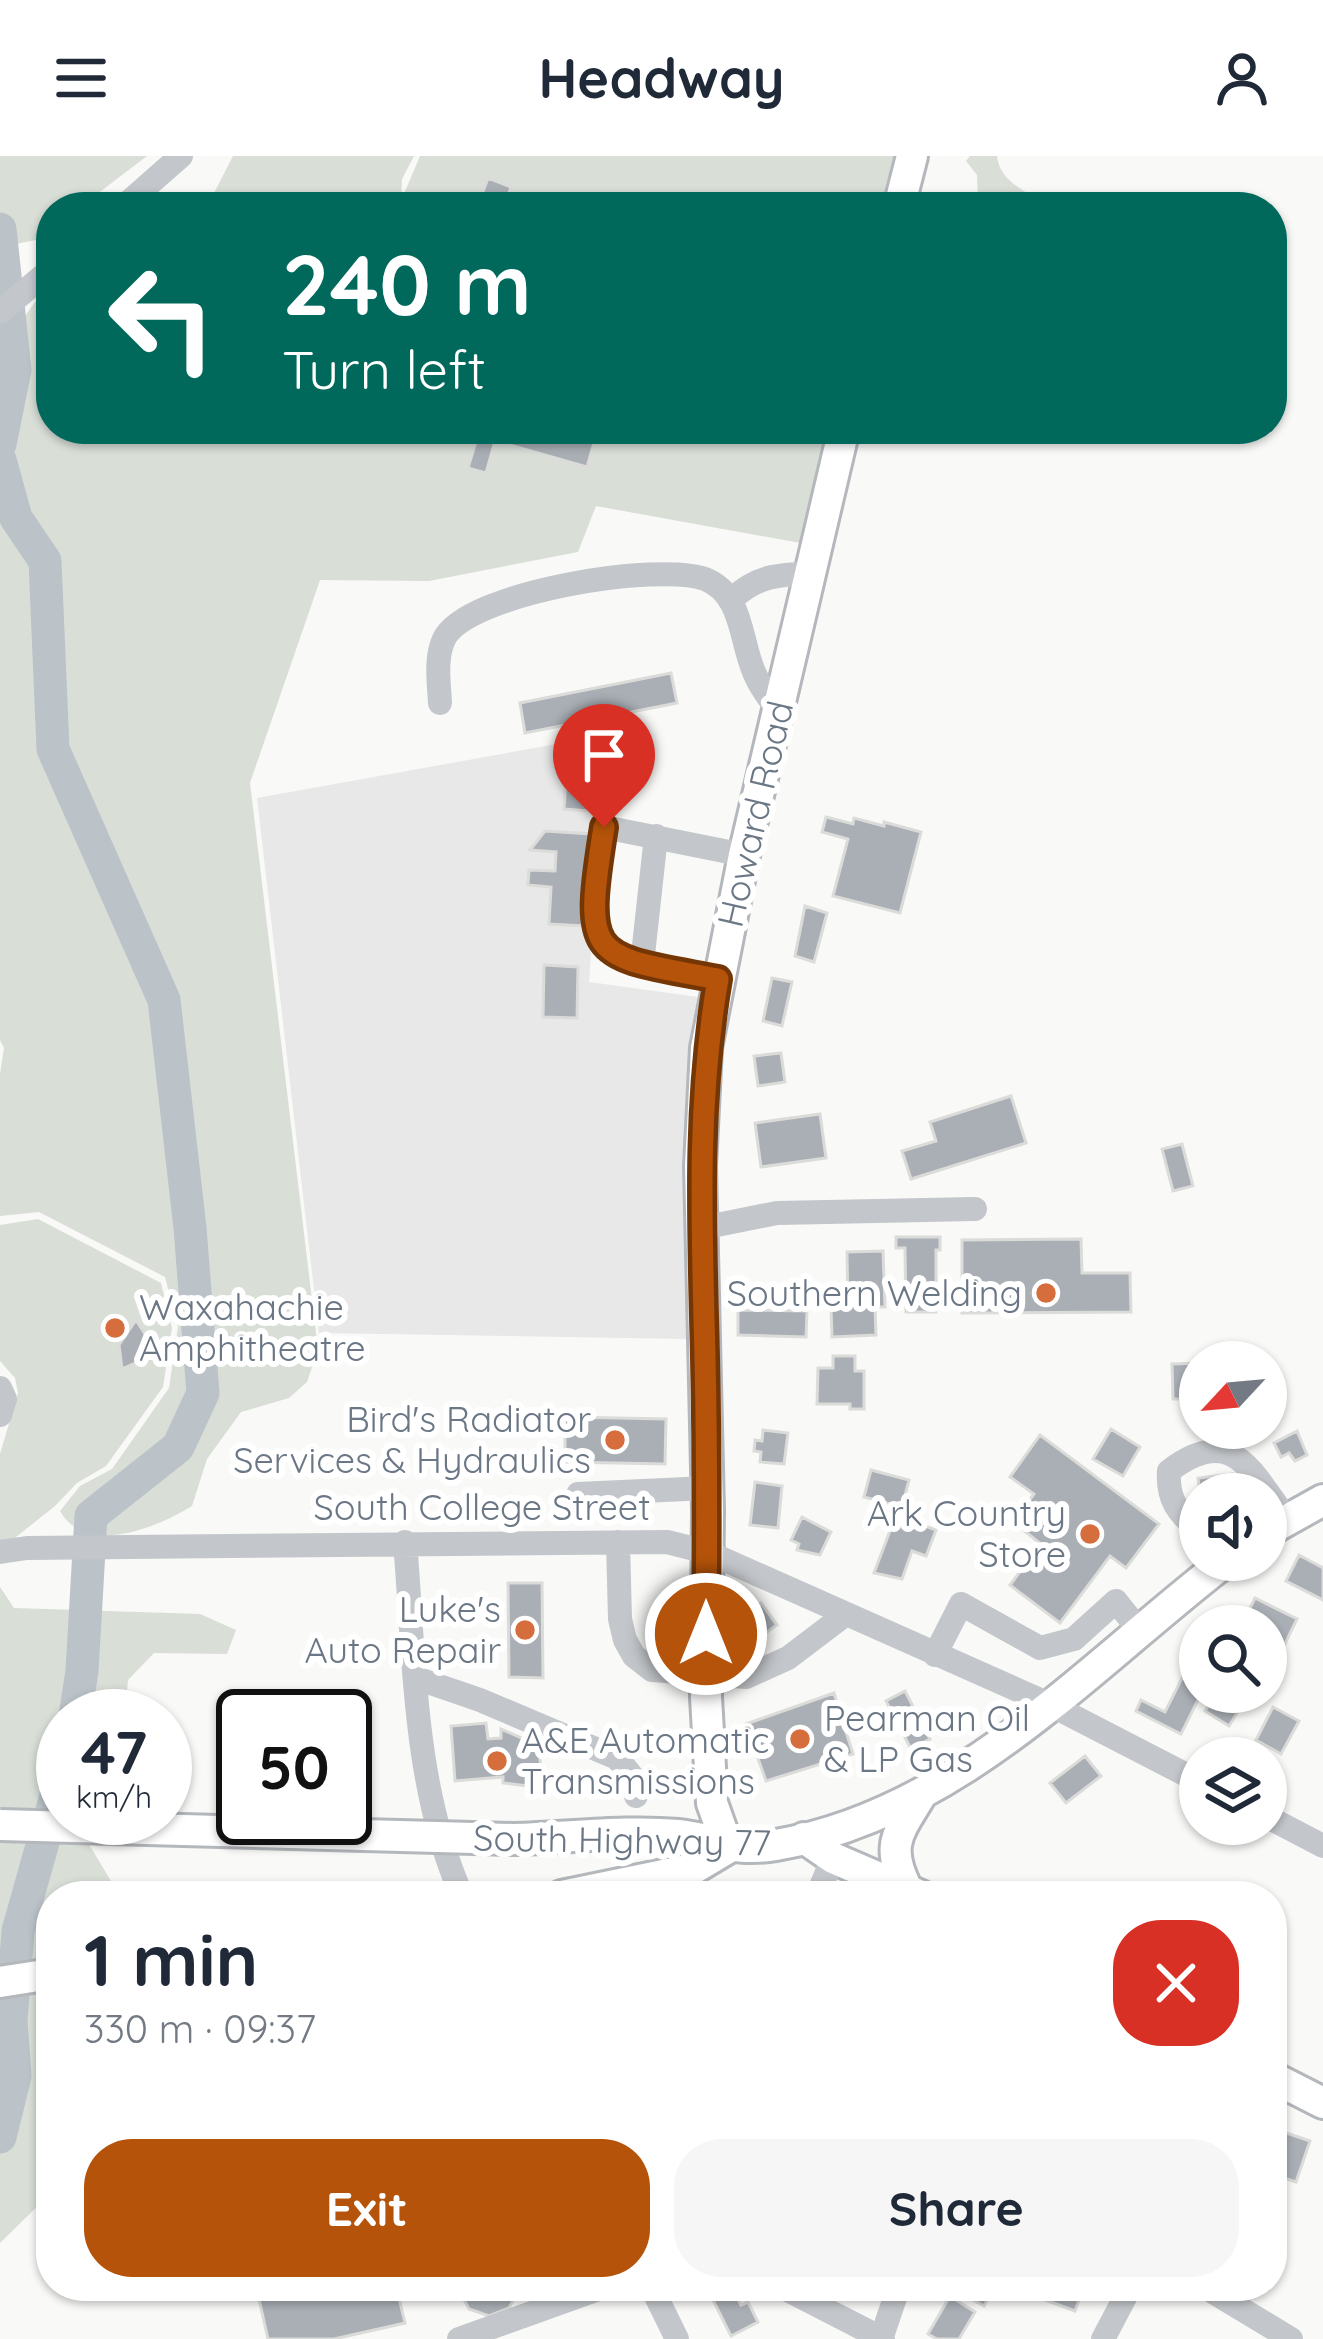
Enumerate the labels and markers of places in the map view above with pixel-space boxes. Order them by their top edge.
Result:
pin [553,704,655,827]
place label: Southern Welding [727,1270,1022,1315]
marker: Southern Welding [1033,1280,1059,1306]
place label: Waxahachie Amphitheatre [139,1284,366,1370]
marker: Waxahachie Amphitheatre [102,1315,128,1341]
place label: Bird's Radiator Services & Hydraulics [233,1396,591,1482]
marker: Bird's Radiator Services & Hydraulics [602,1427,628,1453]
place label: Ark Country Store [867,1490,1066,1576]
marker: Ark Country Store [1077,1521,1103,1547]
place label: Luke's Auto Repair [305,1586,501,1672]
marker: Luke's Auto Repair [512,1617,538,1643]
place label: Pearman Oil & LP Gas [824,1695,1030,1781]
place label: A&E Automatic Transmissions [521,1717,769,1803]
marker: Pearman Oil & LP Gas [787,1726,813,1752]
marker: A&E Automatic Transmissions [484,1748,510,1774]

